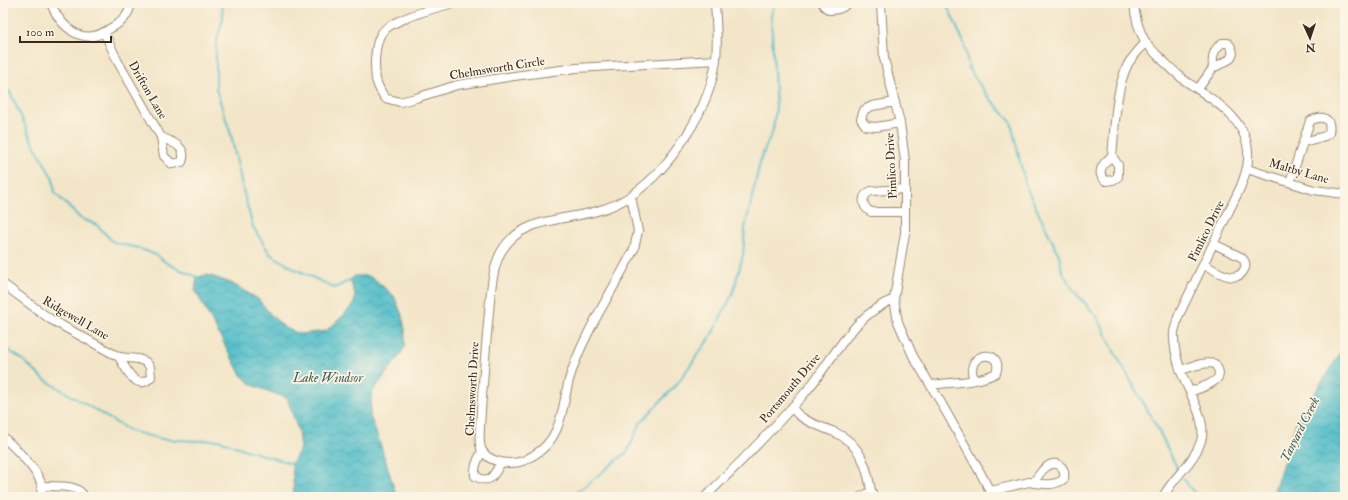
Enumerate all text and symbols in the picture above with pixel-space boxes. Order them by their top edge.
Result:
scale bar [20,18,111,44]
north arrow [1290,18,1330,58]
text: 100 m [26,25,55,40]
text: N [1304,41,1317,54]
street label: Chelmsworth Circle [448,54,546,83]
street label: Drifton Lane [125,59,170,122]
street label: Pimlico Drive [882,132,901,199]
street label: Maltby Lane [1267,156,1331,187]
street label: Pimlico Drive [1185,198,1228,264]
street label: Ridgewell Lane [40,293,112,344]
street label: Chelmsworth Drive [463,342,482,437]
street label: Portsmouth Drive [757,350,824,426]
water label: Lake Windsor [292,370,364,386]
water label: Tanyard Creek [1277,394,1323,465]

